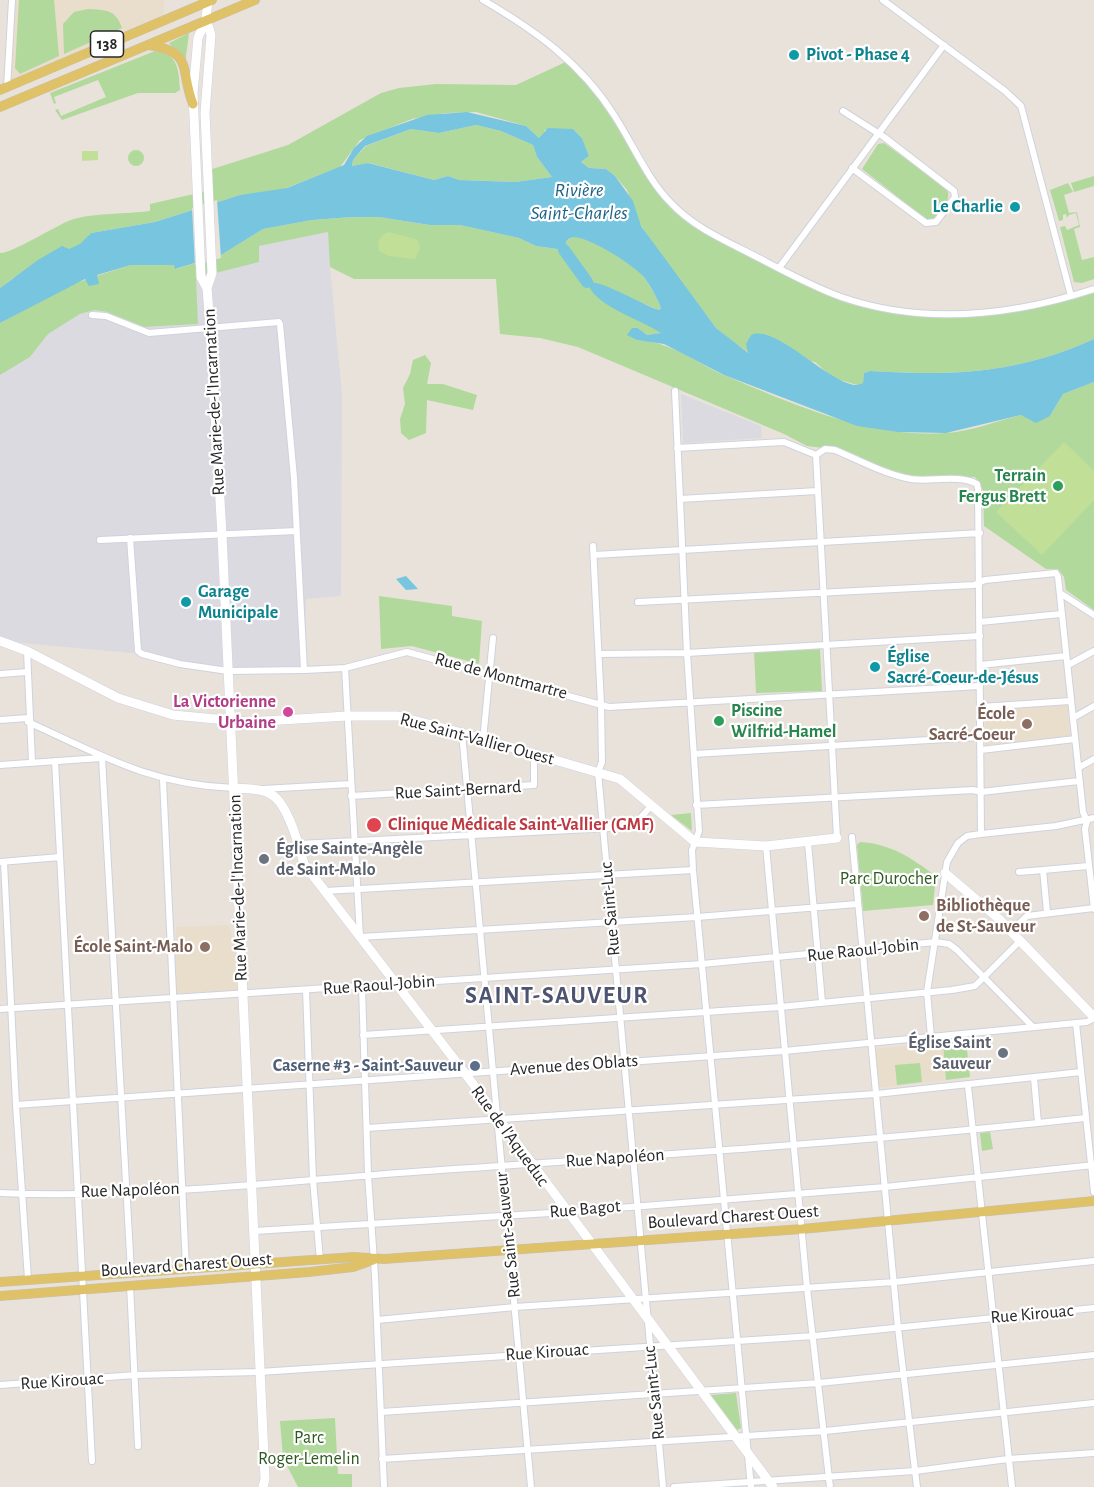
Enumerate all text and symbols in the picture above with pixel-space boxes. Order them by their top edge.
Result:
road number: 138 [90,31,124,57]
place label: Pivot - Phase 4 [806,44,910,66]
marker: Pivot - Phase 4 [787,48,801,62]
water label: Rivière Saint-Charles [530,178,628,225]
place label: Le Charlie [933,196,1003,218]
marker: Le Charlie [1008,200,1022,214]
street label: Rue Marie-de-l'Incarnation [198,308,230,496]
place label: Terrain Fergus Brett [958,465,1046,508]
marker: Terrain Fergus Brett [1051,479,1065,493]
place label: Garage Municipale [198,581,278,624]
marker: Garage Municipale [179,595,193,609]
place label: Église Sacré-Coeur-de-Jésus [887,646,1039,688]
street label: Rue de Montmartre [432,648,570,704]
marker: Église Sacré-Coeur-de-Jésus [868,660,882,674]
place label: La Victorienne Urbaine [173,691,276,734]
place label: Piscine Wilfrid-Hamel [731,700,836,742]
place label: École Sacré-Coeur [929,703,1015,746]
marker: La Victorienne Urbaine [281,705,295,719]
street label: Rue Saint-Vallier Ouest [397,708,557,770]
marker: Piscine Wilfrid-Hamel [712,714,726,728]
marker: École Sacré-Coeur [1020,717,1034,731]
street label: Rue Saint-Bernard [394,776,522,804]
street label: Rue Marie-de-l'Incarnation [224,794,252,982]
place label: Clinique Médicale Saint-Vallier (GMF) [388,814,655,836]
marker: Clinique Médicale Saint-Vallier (GMF) [365,816,383,834]
place label: Église Sainte-Angèle de Saint-Malo [276,838,423,880]
marker: Église Sainte-Angèle de Saint-Malo [257,852,271,866]
street label: Rue Saint-Luc [595,861,625,957]
park label: Parc Durocher [840,868,938,890]
place label: Bibliothèque de St-Sauveur [936,895,1036,938]
marker: Bibliothèque de St-Sauveur [917,909,931,923]
street label: Rue Raoul-Jobin [806,933,920,967]
place label: École Saint-Malo [73,936,193,958]
marker: École Saint-Malo [198,940,212,954]
street label: Rue Raoul-Jobin [322,970,436,1000]
district label: SAINT-SAUVEUR [465,982,649,1010]
place label: Église Saint Sauveur [908,1032,991,1074]
marker: Église Saint Sauveur [996,1046,1010,1060]
street label: Avenue des Oblats [509,1050,639,1080]
place label: Caserne #3 - Saint-Sauveur [273,1055,463,1077]
marker: Caserne #3 - Saint-Sauveur [468,1059,482,1073]
street label: Rue de l'Aqueduc [466,1081,554,1191]
street label: Rue Napoléon [565,1144,665,1172]
street label: Rue Saint-Sauveur [491,1171,525,1299]
street label: Rue Napoléon [80,1177,180,1203]
street label: Rue Bagot [549,1195,621,1223]
street label: Boulevard Charest Ouest [647,1200,819,1234]
street label: Boulevard Charest Ouest [100,1248,272,1282]
street label: Rue Kirouac [990,1300,1074,1328]
street label: Rue Kirouac [505,1338,589,1366]
street label: Rue Saint-Luc [638,1345,670,1441]
street label: Rue Kirouac [20,1367,104,1395]
park label: Parc Roger-Lemelin [258,1427,360,1470]

